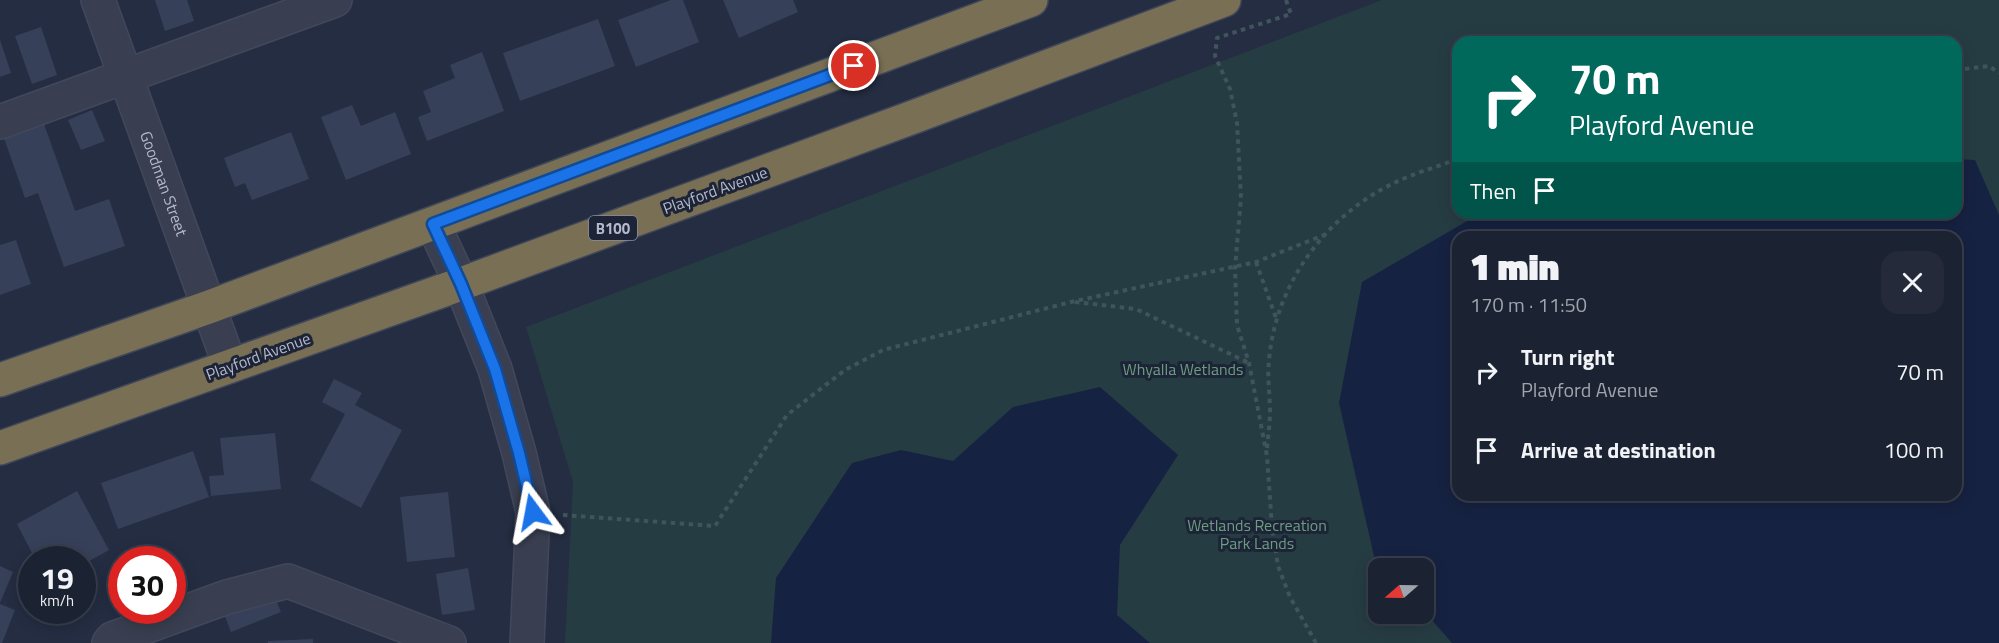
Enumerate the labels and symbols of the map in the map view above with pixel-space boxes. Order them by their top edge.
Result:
pin [828,40,879,91]
street label: Goodman Street [134,128,194,240]
street label: Playford Avenue [659,160,771,220]
road number: B100 [589,216,637,240]
street label: Playford Avenue [202,326,314,386]
park label: Whyalla Wetlands [1123,357,1243,381]
position arrow [501,480,565,544]
park label: Wetlands Recreation Park Lands [1187,513,1327,555]
speed limit sign: 30 [108,546,186,624]
north arrow [1368,558,1434,624]

